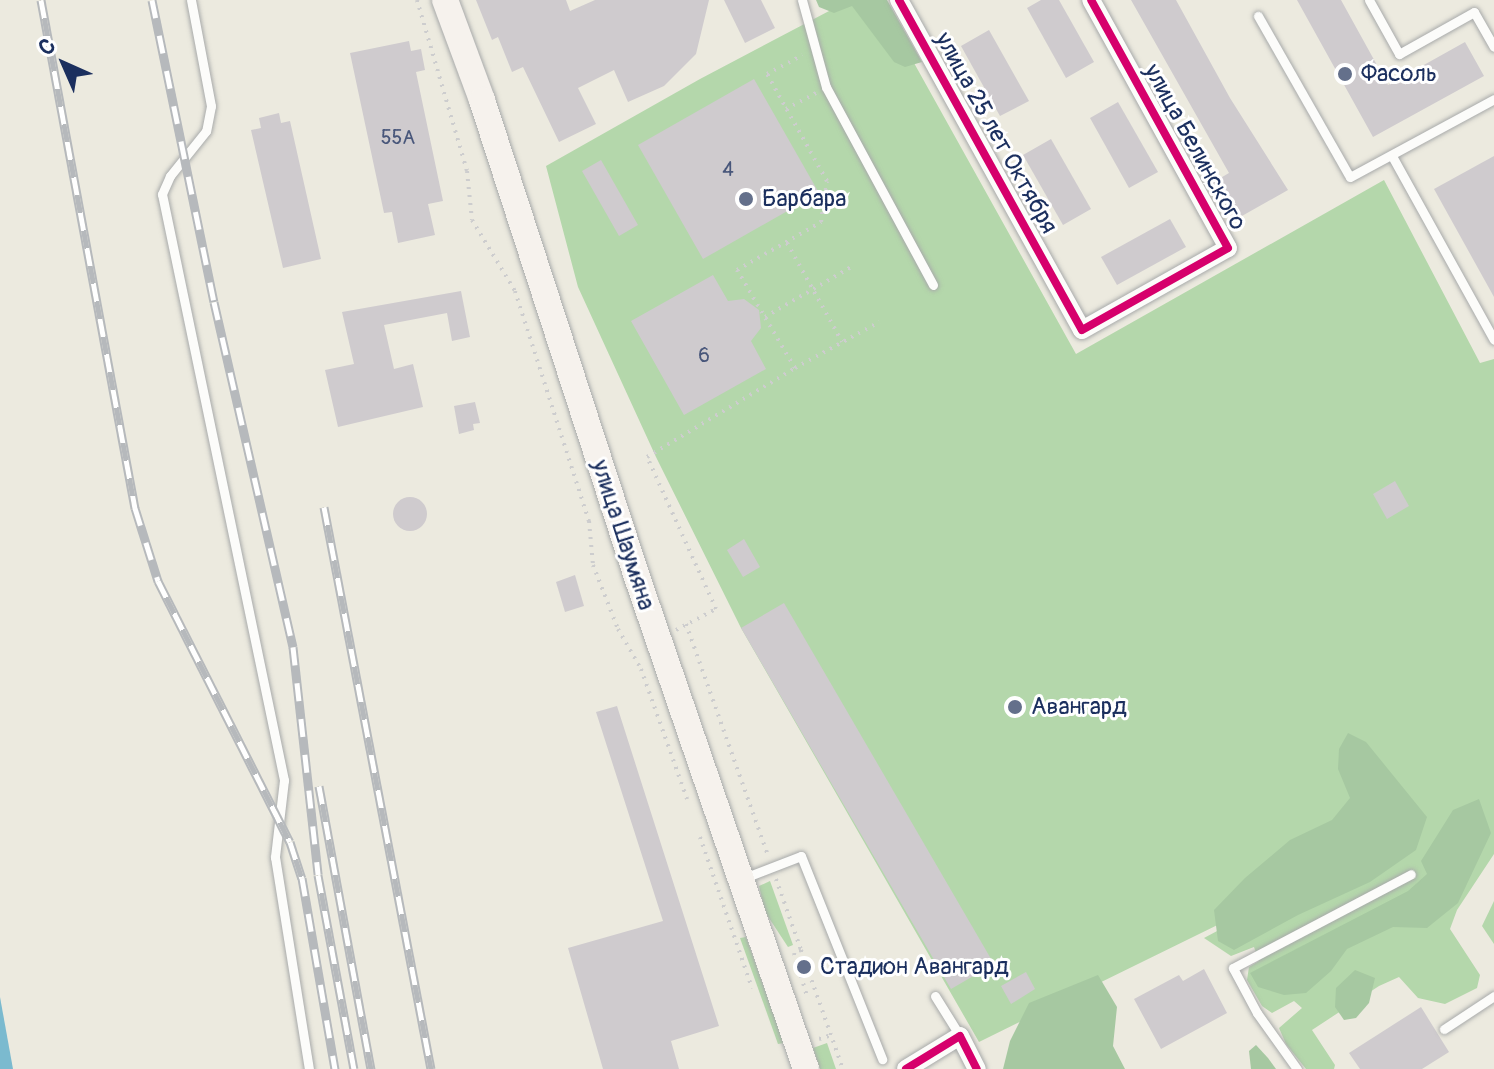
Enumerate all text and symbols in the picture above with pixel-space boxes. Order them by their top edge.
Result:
north arrow [24,24,104,104]
street label: улица 25 лет Октября [929,27,1063,239]
text: С [32,32,62,62]
street label: улица Белинского [1138,59,1252,235]
place label: Фасоль [1361,60,1437,88]
marker: Фасоль [1336,65,1354,83]
house number: 55А [381,125,415,149]
house number: 4 [722,157,734,181]
place label: Барбара [762,185,846,213]
marker: Барбара [737,190,755,208]
house number: 6 [698,343,710,367]
street label: улица Шаумяна [585,456,661,614]
place label: Авангард [1031,693,1127,721]
marker: Авангард [1006,698,1024,716]
place label: Стадион Авангард [820,953,1009,981]
marker: Стадион Авангард [795,958,813,976]

